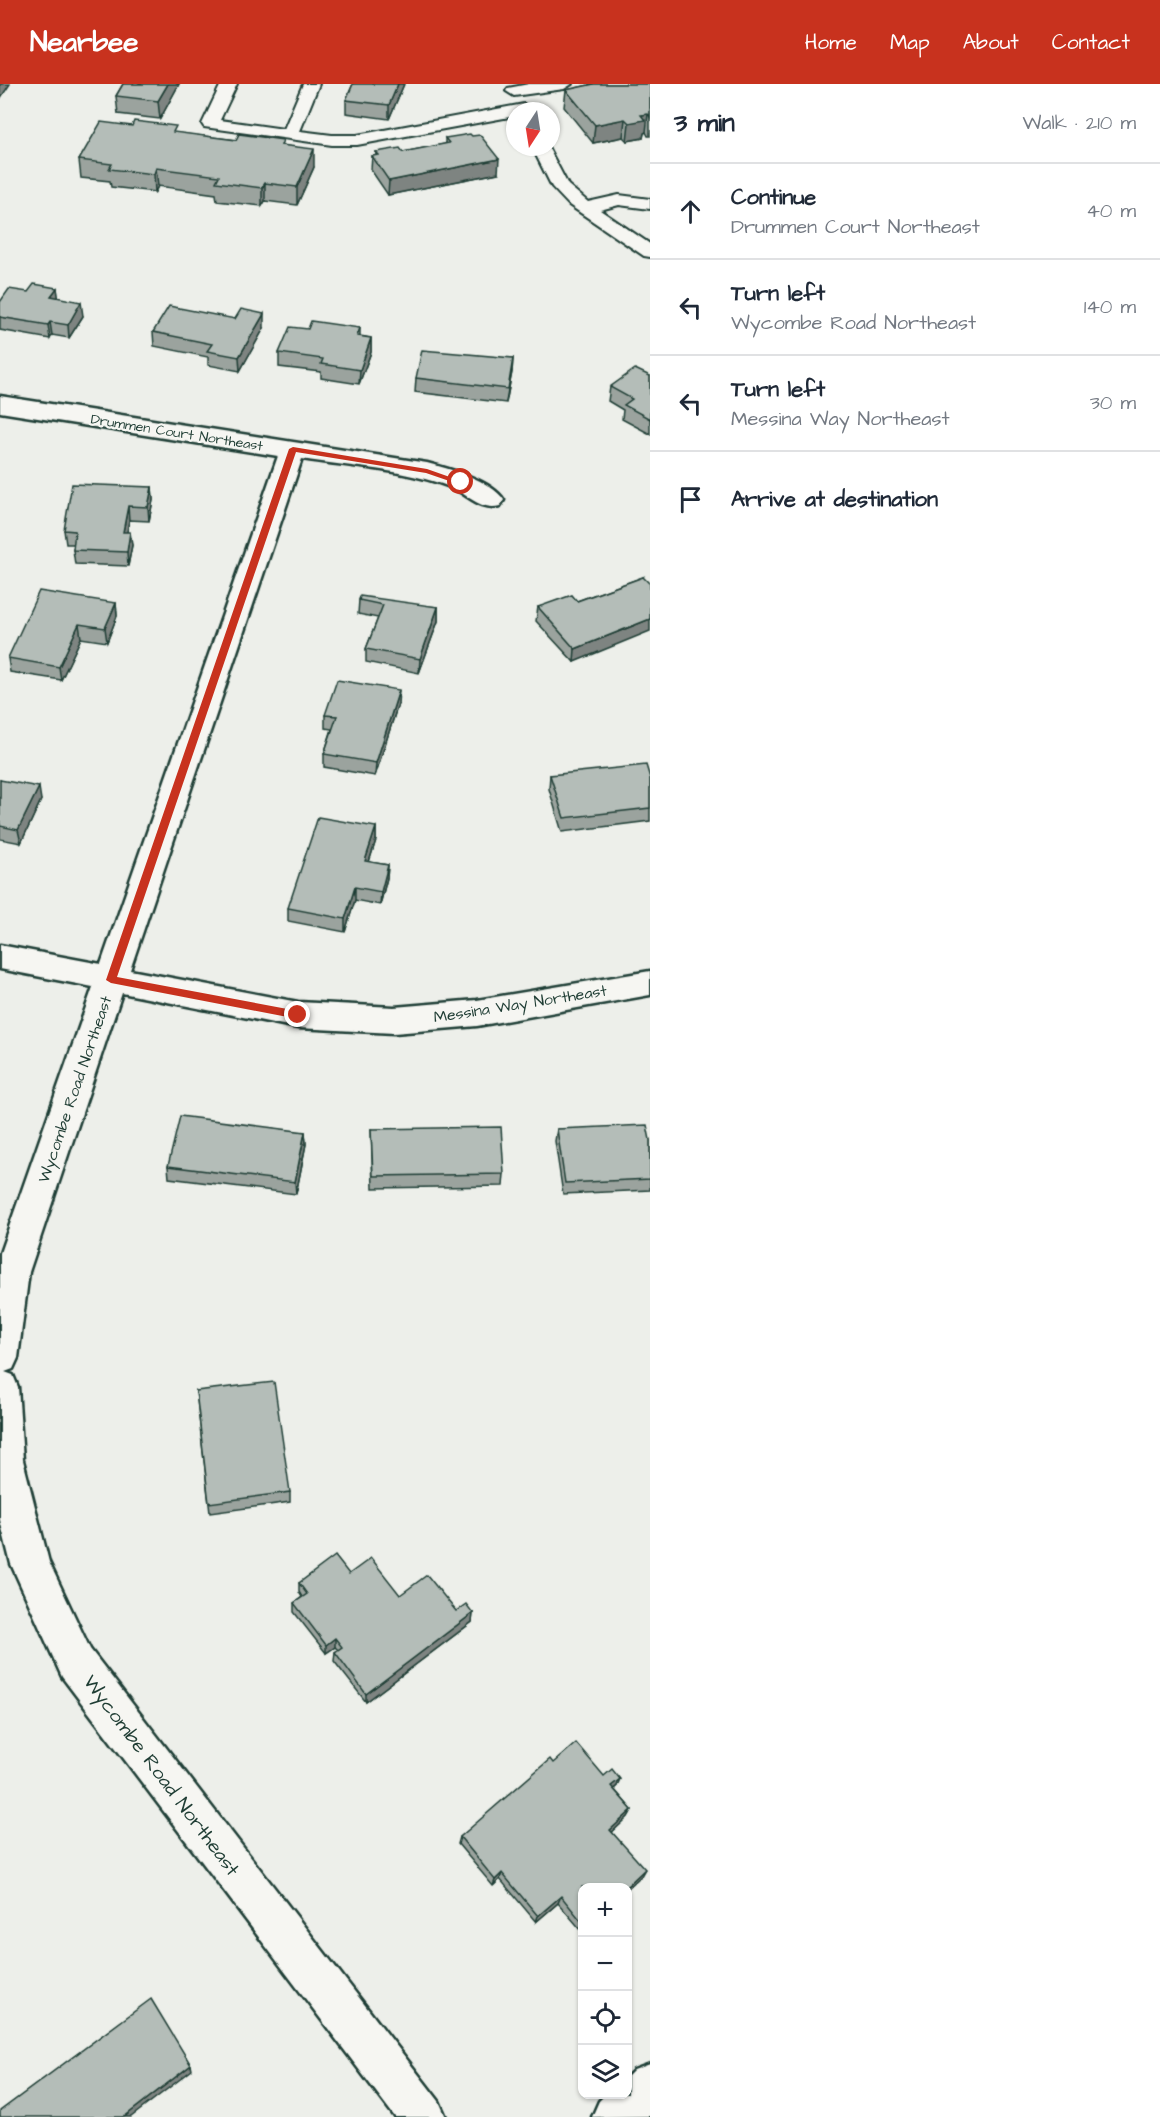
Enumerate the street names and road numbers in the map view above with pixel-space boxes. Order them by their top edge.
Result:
street label: Drummen Court Northeast [89,409,265,457]
street label: Messina Way Northeast [432,979,609,1030]
street label: Wycombe Road Northeast [33,993,118,1186]
street label: Wycombe Road Northeast [75,1669,246,1883]

